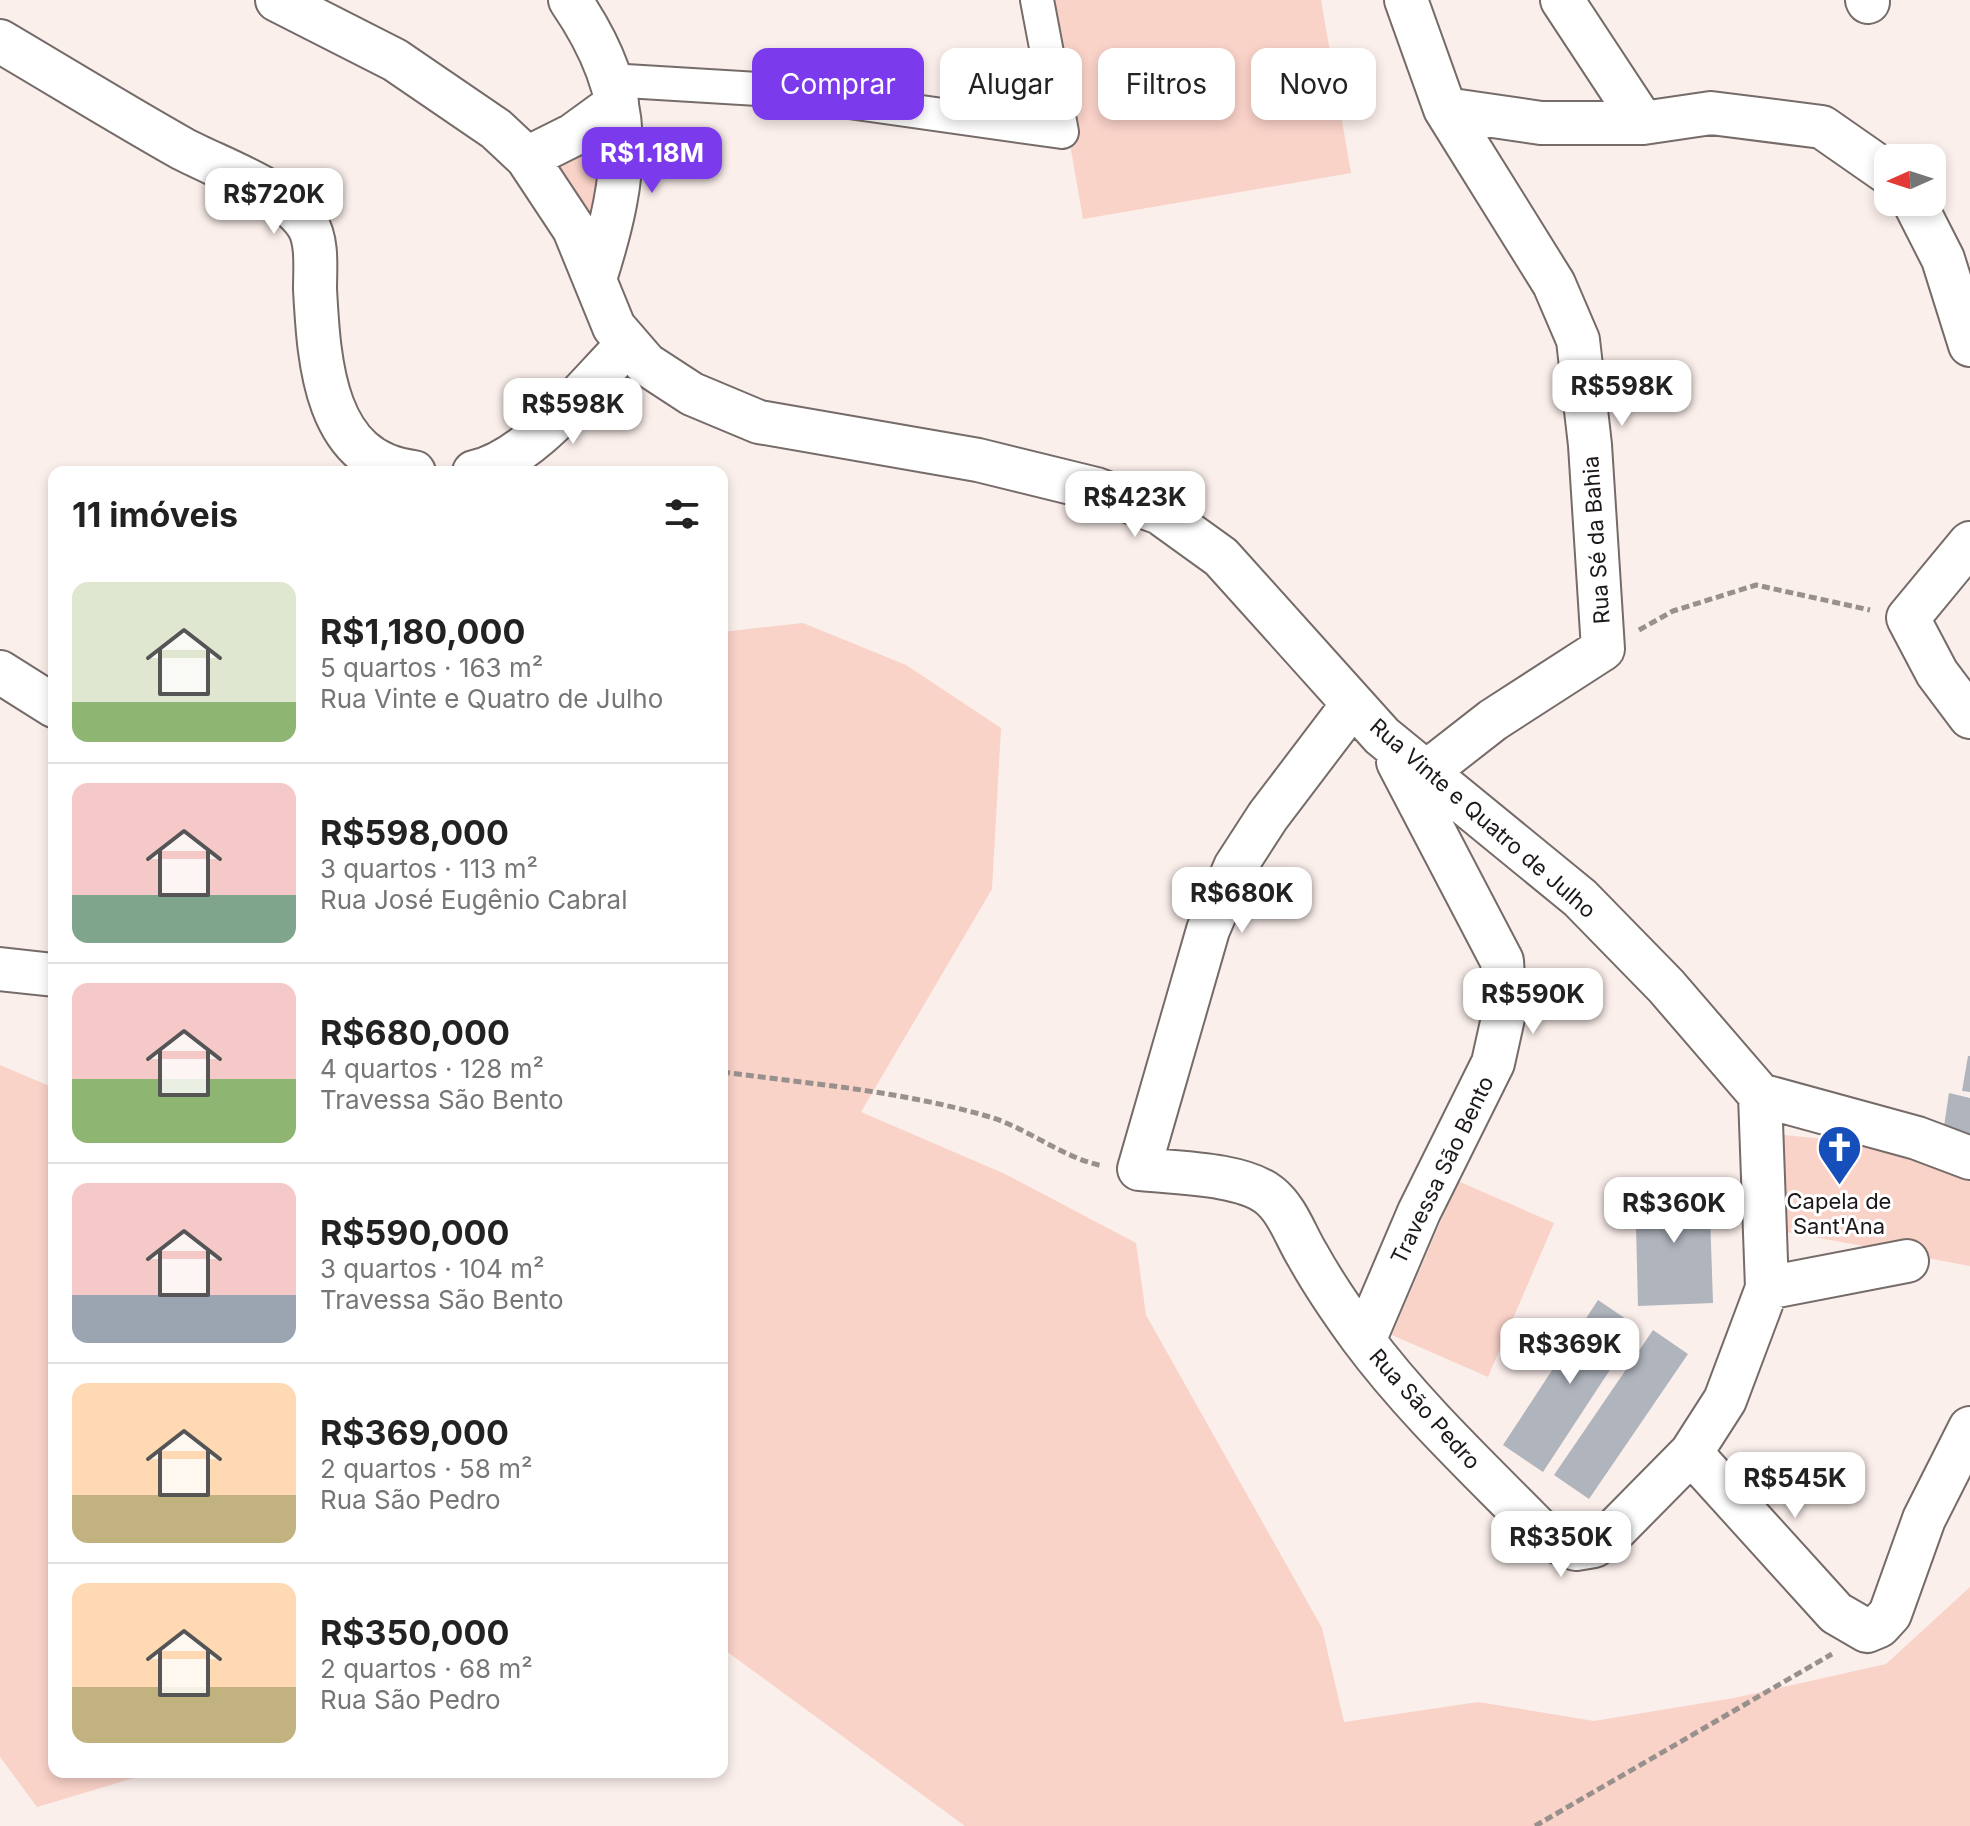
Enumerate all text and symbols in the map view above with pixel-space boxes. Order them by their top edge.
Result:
chip: Comprar [752,48,924,120]
chip: Alugar [940,48,1082,120]
chip: Filtros [1098,48,1235,120]
chip: Novo [1251,48,1376,120]
pin: R$1.18M [578,127,726,195]
text: R$1.18M [600,137,704,168]
north arrow [1874,144,1946,216]
map controls [1874,144,1946,216]
pin: R$720K [209,168,339,236]
text: R$720K [223,178,325,209]
pin: R$598K [1557,360,1687,428]
text: R$598K [1570,370,1674,401]
pin: R$598K [508,378,638,446]
text: R$598K [521,388,625,419]
street label: Rua Sé da Bahia [1577,455,1615,625]
pin: R$423K [1070,471,1200,539]
text: R$423K [1083,481,1187,512]
icon: filters [660,492,704,536]
text: 11 imóveis [72,494,238,535]
text: R$1,180,000 [320,611,525,652]
icon: home [136,614,232,710]
text: 5 quartos · 163 m² [320,652,543,683]
text: Rua Vinte e Quatro de Julho [320,683,663,714]
street label: Rua Vinte e Quatro de Julho [1365,713,1601,923]
text: R$598,000 [320,812,509,853]
icon: home [136,815,232,911]
text: 3 quartos · 113 m² [320,853,538,884]
pin: R$680K [1177,867,1307,935]
text: R$680K [1190,877,1294,908]
text: Rua José Eugênio Cabral [320,884,628,915]
pin: R$590K [1468,968,1598,1036]
text: R$590K [1481,978,1585,1009]
text: R$680,000 [320,1012,510,1053]
icon: home [136,1015,232,1111]
text: 4 quartos · 128 m² [320,1053,544,1084]
street label: Travessa São Bento [1385,1072,1499,1268]
text: Travessa São Bento [320,1084,564,1115]
church icon: Capela de Sant'Ana [1815,1124,1863,1187]
pin: R$360K [1609,1177,1739,1245]
text: R$360K [1622,1187,1726,1218]
place label: Capela de Sant'Ana [1787,1188,1891,1239]
text: R$590,000 [320,1212,509,1253]
icon: home [136,1215,232,1311]
text: 3 quartos · 104 m² [320,1253,545,1284]
text: Travessa São Bento [320,1284,564,1315]
pin: R$369K [1505,1318,1635,1386]
text: R$369K [1518,1328,1622,1359]
street label: Rua São Pedro [1364,1343,1486,1475]
text: R$369,000 [320,1412,509,1453]
icon: home [136,1415,232,1511]
pin: R$545K [1730,1452,1860,1520]
text: 2 quartos · 58 m² [320,1453,532,1484]
text: R$545K [1743,1462,1847,1493]
text: Rua São Pedro [320,1484,501,1515]
pin: R$350K [1496,1511,1626,1579]
text: R$350K [1509,1521,1613,1552]
text: R$350,000 [320,1612,509,1653]
icon: home [136,1615,232,1711]
text: 2 quartos · 68 m² [320,1653,533,1684]
text: Rua São Pedro [320,1684,501,1715]

